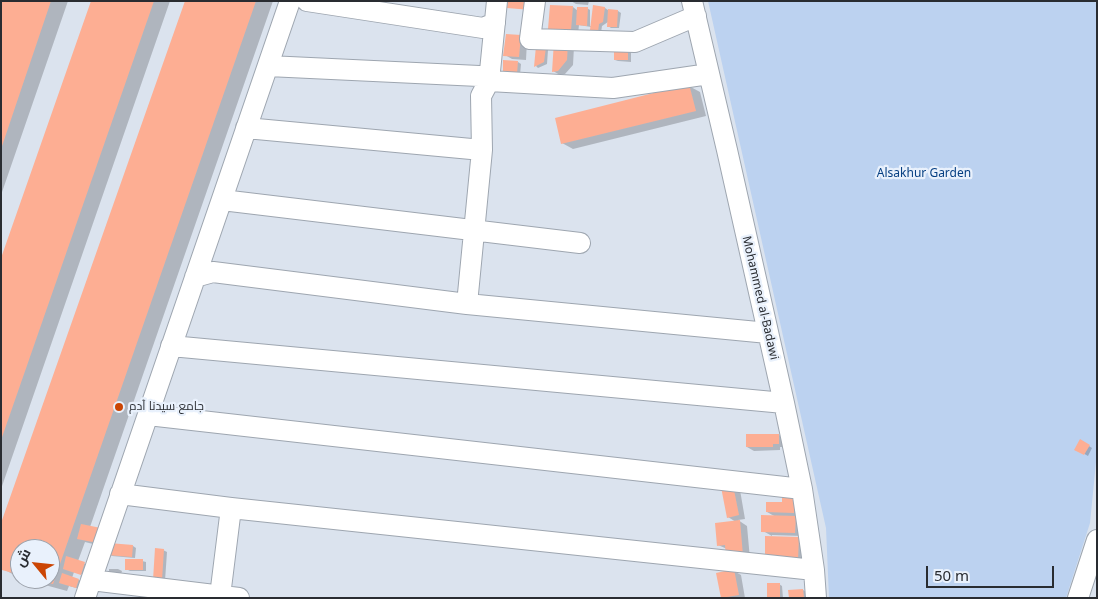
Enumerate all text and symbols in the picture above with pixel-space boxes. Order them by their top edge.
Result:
park label: Alsakhur Garden [877,167,971,181]
street label: Mohammed al-Badawi [739,235,781,361]
place label: جامع سيدنا آدم [129,400,204,414]
marker: جامع سيدنا آدم [113,401,125,413]
north arrow [10,539,60,589]
text: ش [10,545,35,570]
scale bar [928,556,1056,588]
text: 50 m [934,565,969,585]

